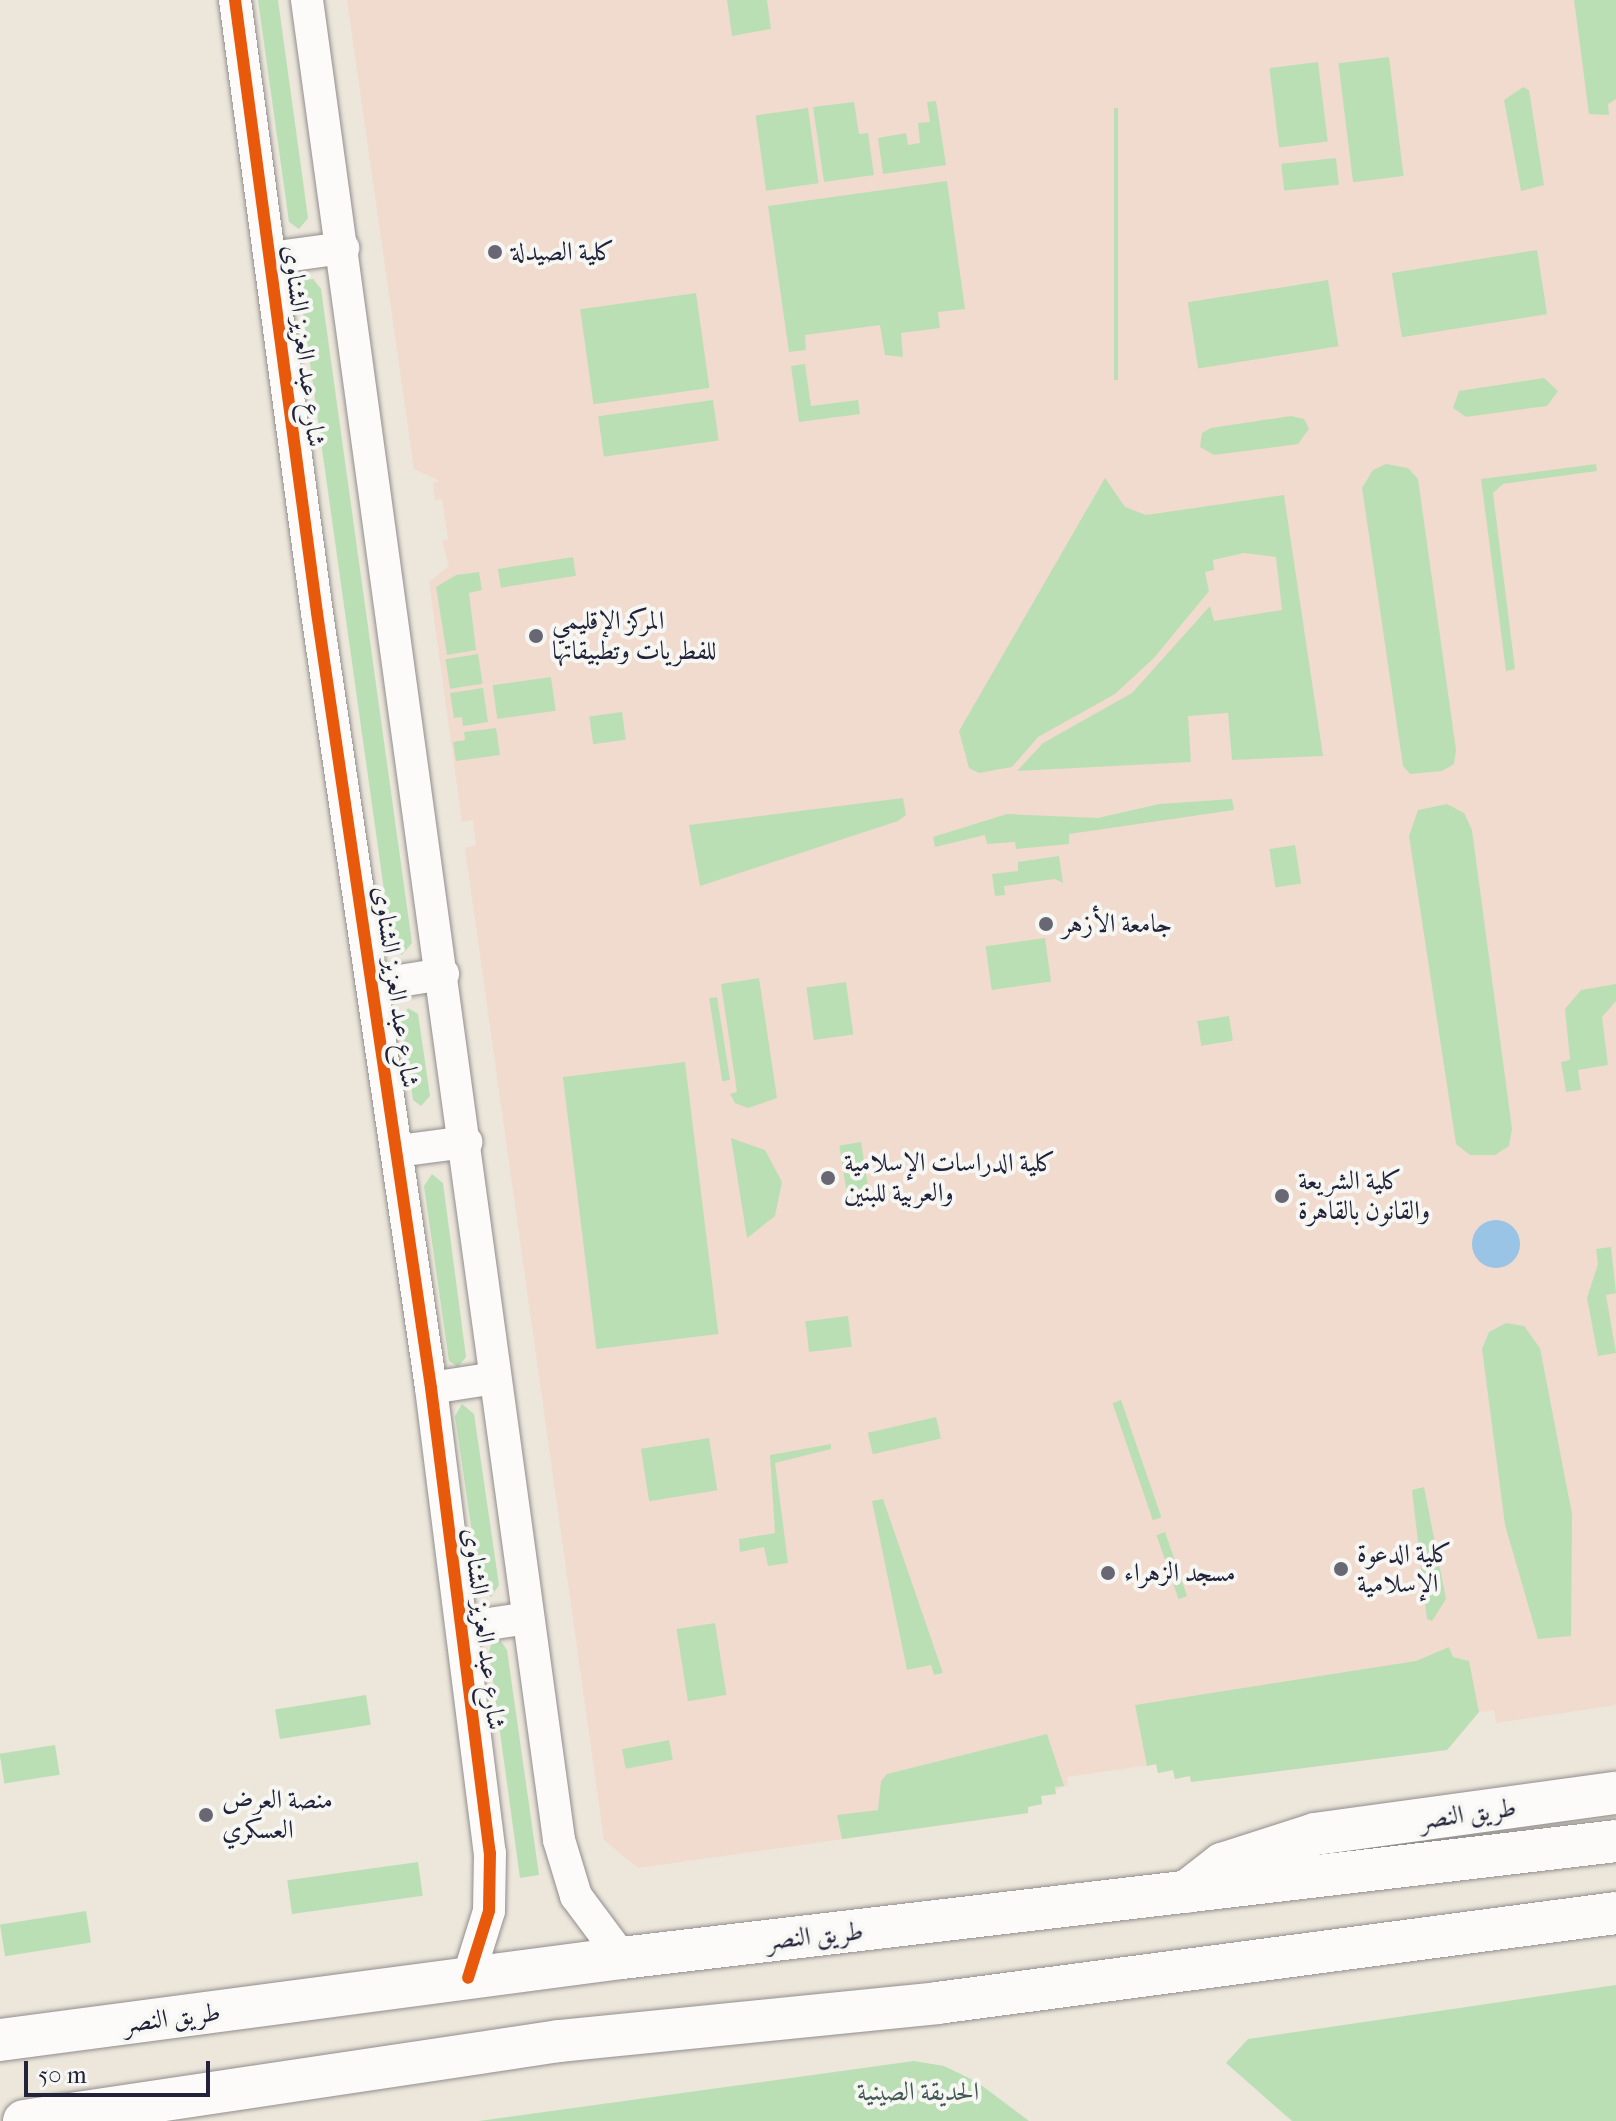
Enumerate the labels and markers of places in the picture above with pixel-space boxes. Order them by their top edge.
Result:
place label: كلية الصيدلة [511,236,615,268]
marker: كلية الصيدلة [486,243,504,261]
place label: المركز الإقليمي للفطريات وتطبيقاتها [552,605,717,666]
marker: المركز الإقليمي للفطريات وتطبيقاتها [527,627,545,645]
place label: جامعة الأزهر [1062,908,1172,940]
marker: جامعة الأزهر [1037,915,1055,933]
place label: كلية الدراسات الإسلامية والعربية للبنين [844,1147,1056,1208]
place label: كلية الشريعة والقانون بالقاهرة [1298,1165,1430,1226]
marker: كلية الدراسات الإسلامية والعربية للبنين [819,1169,837,1187]
marker: كلية الشريعة والقانون بالقاهرة [1273,1187,1291,1205]
place label: كلية الدعوة الإسلامية [1357,1538,1452,1600]
place label: مسجد الزهراء [1124,1557,1236,1589]
marker: كلية الدعوة الإسلامية [1332,1560,1350,1578]
marker: مسجد الزهراء [1099,1564,1117,1582]
place label: منصة العرض العسكري [222,1784,333,1846]
marker: منصة العرض العسكري [197,1806,215,1824]

